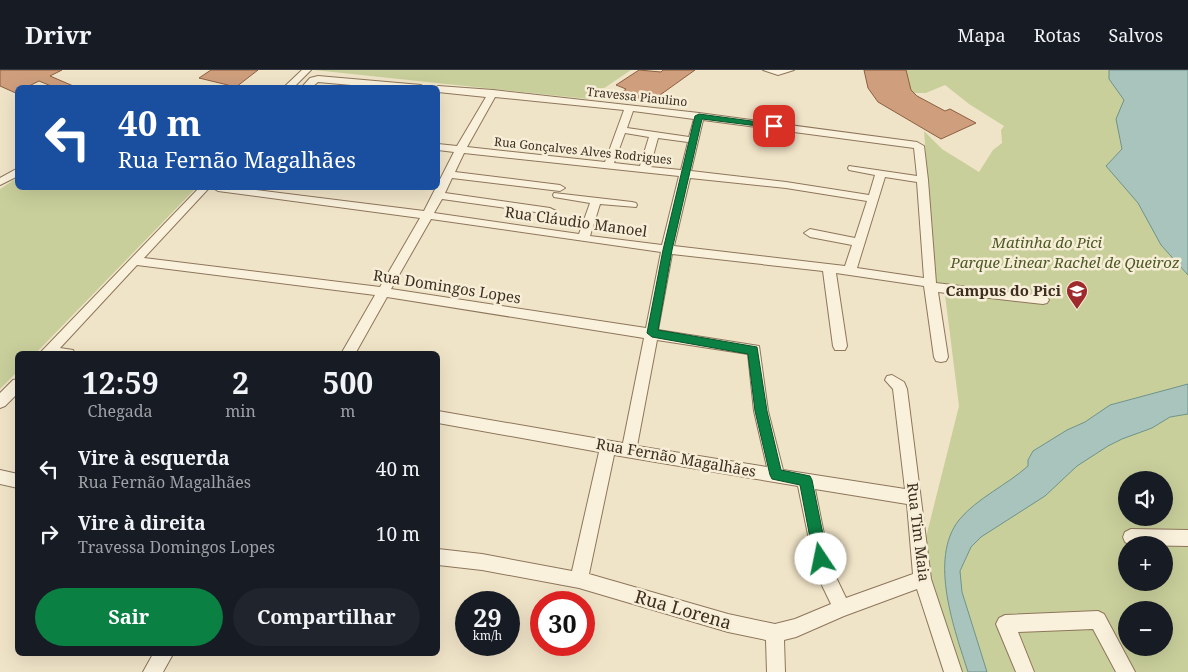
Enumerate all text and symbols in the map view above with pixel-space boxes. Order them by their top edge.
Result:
text: Drivr [25,18,92,51]
text: Mapa [958,23,1006,47]
text: Rotas [1034,23,1081,47]
text: Salvos [1109,23,1163,47]
street label: Travessa Piaulino [586,83,688,110]
text: 40 m [118,99,201,146]
icon: left [35,105,100,170]
pin [753,105,795,147]
icon: arrive [760,112,788,140]
street label: Rua Gonçalves Alves Rodrigues [493,133,673,168]
text: Rua Fernão Magalhães [118,144,356,174]
street label: Rua Cláudio Manoel [504,201,649,241]
park label: Matinha do Pici [991,232,1103,252]
park label: Parque Linear Rachel de Queiroz [949,252,1180,272]
street label: Rua Domingos Lopes [372,264,523,308]
school or university icon: Campus do Pici [1065,279,1089,310]
place label: Campus do Pici [945,280,1062,300]
text: 12:59 [82,362,159,403]
text: 2 [232,362,249,403]
text: 500 [322,362,373,403]
text: Chegada [88,400,153,422]
text: min [225,400,256,422]
text: m [340,400,355,422]
street label: Rua Fernão Magalhães [595,433,758,481]
text: Vire à esquerda [78,445,230,471]
icon: left [35,455,63,483]
text: 40 m [376,456,420,482]
text: Rua Fernão Magalhães [78,471,251,493]
map controls [1118,471,1173,656]
button: sound [1118,471,1173,526]
street label: Rua Tim Maia [903,481,935,582]
text: Vire à direita [78,510,206,536]
icon: right [35,520,63,548]
text: 10 m [376,521,420,547]
position arrow [794,532,846,584]
text: Travessa Domingos Lopes [78,536,275,558]
button: + [1118,536,1173,591]
street label: Rua Lorena [632,584,734,634]
button: Sair [35,588,223,646]
button: Compartilhar [233,588,420,646]
speed limit sign: 30 [530,591,595,656]
text: 29 [473,600,502,634]
button: − [1118,601,1173,656]
text: km/h [473,627,502,644]

